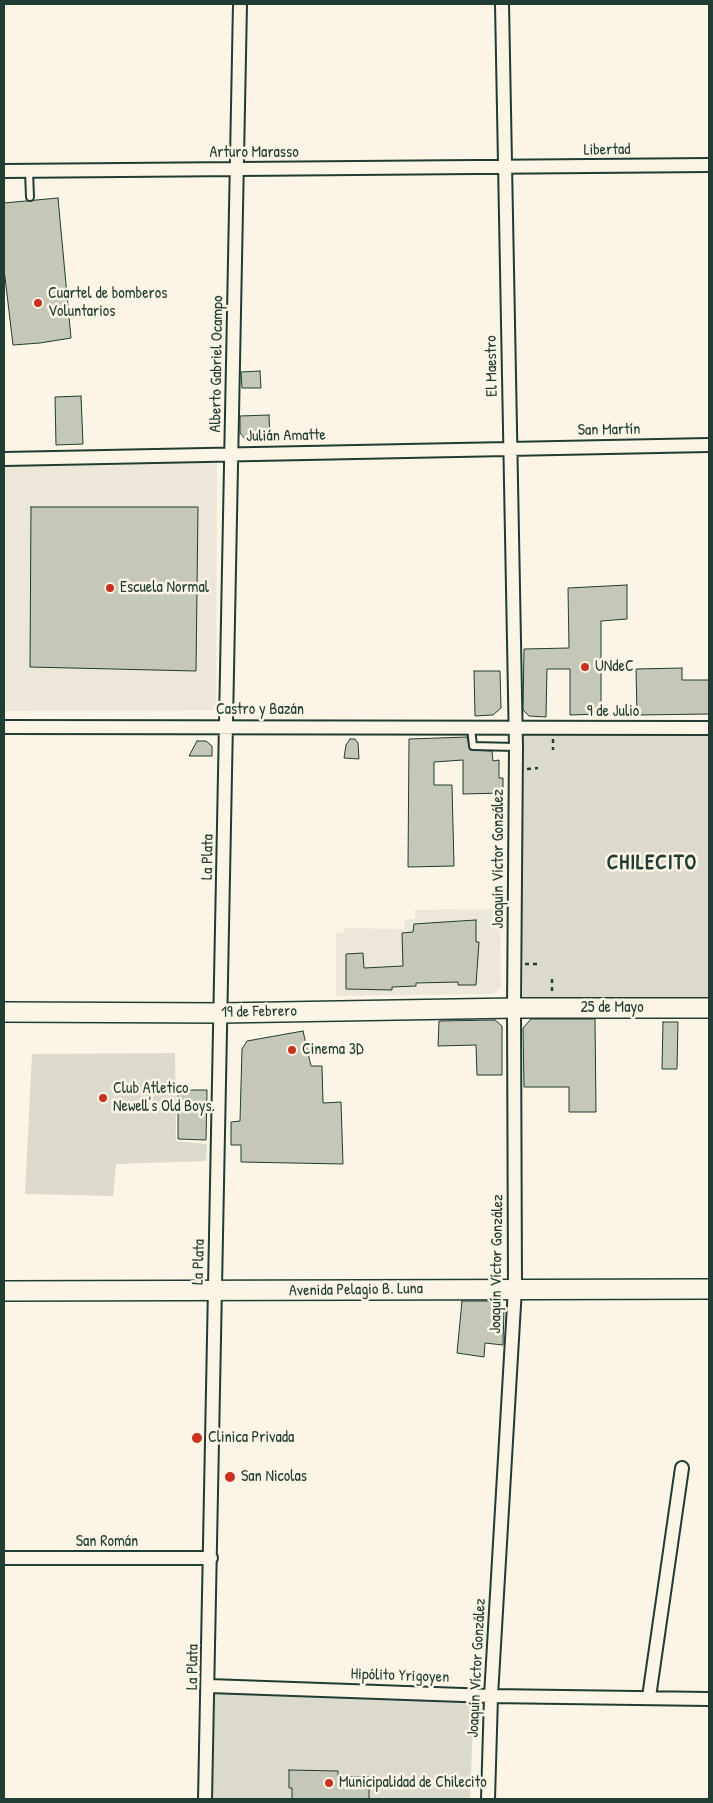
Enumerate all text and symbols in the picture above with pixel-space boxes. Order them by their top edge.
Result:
street label: Libertad [584,140,630,160]
street label: Arturo Marasso [209,143,299,163]
place label: Cuartel de bomberos Voluntarios [48,284,167,322]
street label: Alberto Gabriel Ocampo [206,295,228,433]
marker: Cuartel de bomberos Voluntarios [32,297,44,309]
street label: El Maestro [482,335,502,397]
street label: San Martín [577,420,641,440]
street label: Julián Amatte [246,426,326,446]
place label: Escuela Normal [120,578,209,598]
marker: Escuela Normal [104,582,116,594]
place label: UNdeC [595,657,634,677]
marker: UNdeC [579,661,591,673]
street label: Castro y Bazán [216,700,304,720]
street label: 9 de Julio [587,702,639,722]
street label: Joaquín Víctor González [489,789,509,929]
street label: La Plata [198,834,218,880]
district label: CHILECITO [606,850,698,876]
street label: 25 de Mayo [580,998,644,1018]
street label: 19 de Febrero [221,1002,297,1022]
place label: Cinema 3D [302,1040,364,1060]
marker: Cinema 3D [286,1044,298,1056]
place label: Club Atletico Newell's Old Boys. [113,1079,215,1117]
marker: Club Atletico Newell's Old Boys. [97,1092,109,1104]
street label: Joaquín Víctor González [486,1194,508,1334]
street label: La Plata [189,1239,209,1285]
street label: Avenida Pelagio B. Luna [289,1279,423,1301]
place label: Clinica Privada [208,1428,294,1448]
marker: Clinica Privada [190,1431,204,1445]
place label: San Nicolas [241,1467,307,1487]
marker: San Nicolas [223,1470,237,1484]
street label: San Román [76,1532,138,1552]
street label: Joaquín Víctor González [464,1598,490,1738]
street label: La Plata [183,1644,203,1690]
street label: Hipólito Yrigoyen [350,1665,450,1687]
place label: Municipalidad de Chilecito [339,1773,487,1793]
marker: Municipalidad de Chilecito [323,1777,335,1789]

